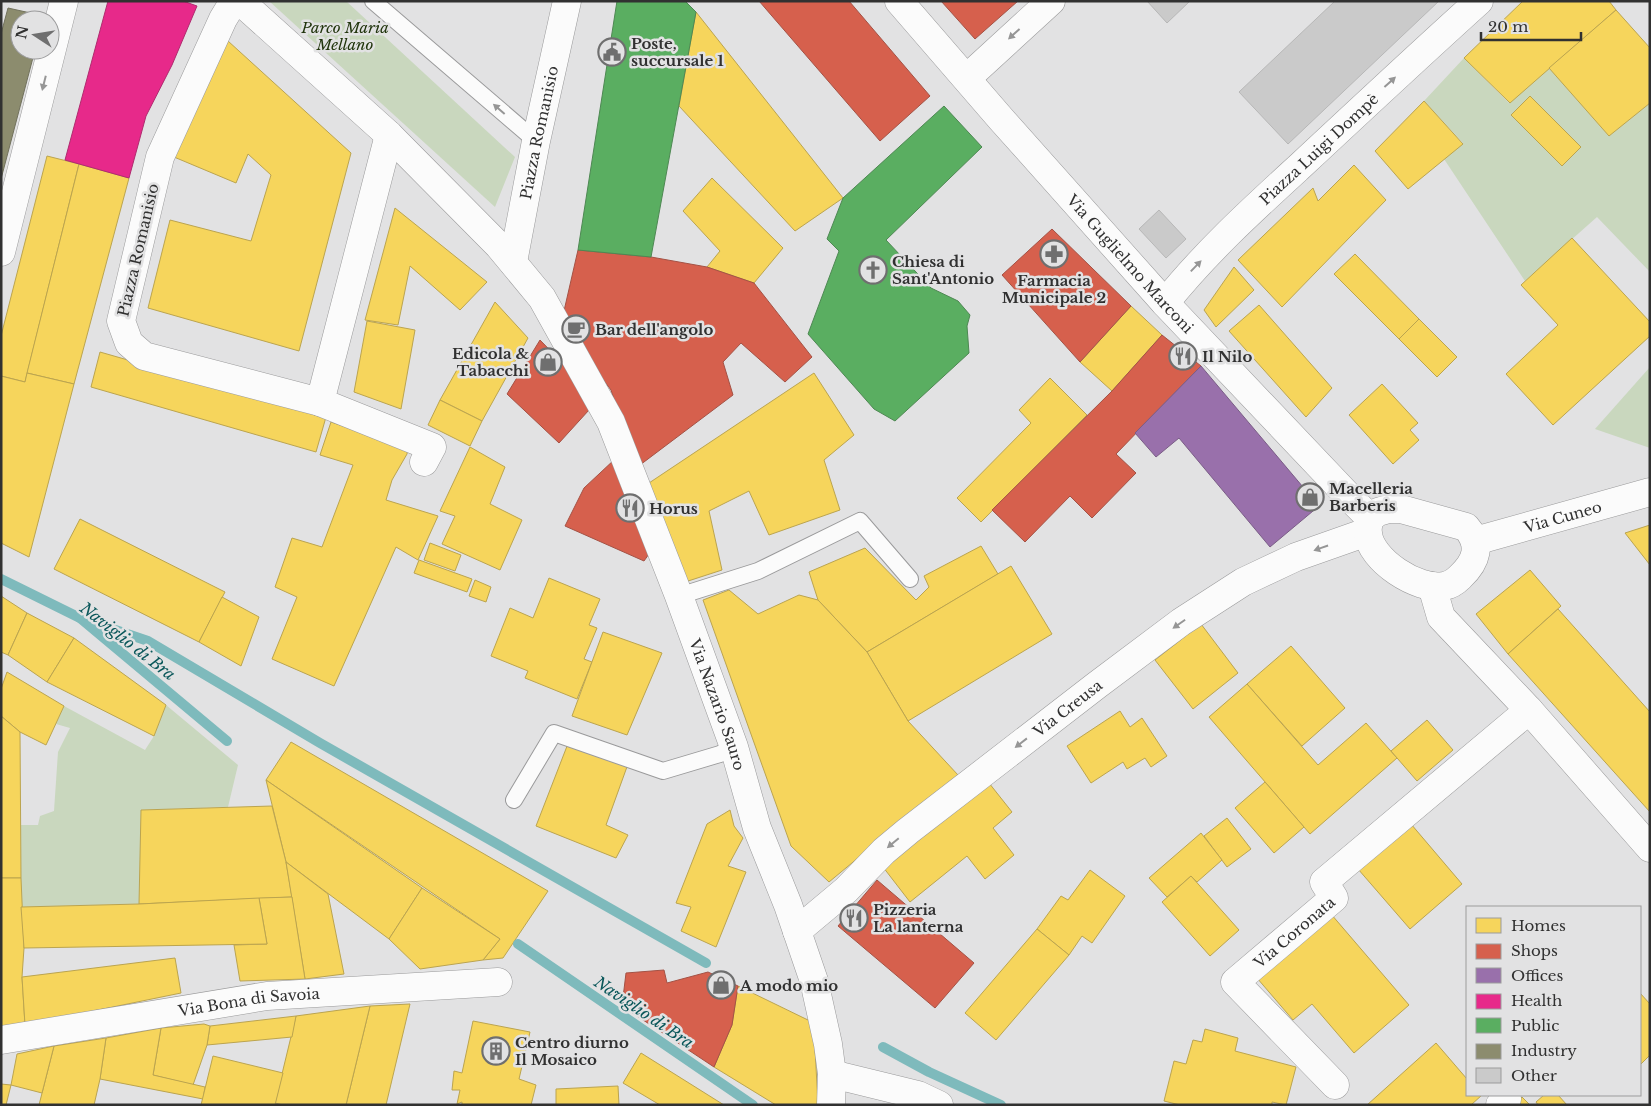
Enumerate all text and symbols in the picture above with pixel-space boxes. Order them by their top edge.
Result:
north arrow [10,10,60,60]
scale bar [1481,10,1581,42]
text: 20 m [1488,17,1528,36]
park label: Parco Maria Mellano [300,18,389,54]
text: N [12,24,32,41]
one-way arrow [1009,28,1021,40]
place label: Poste, succursale 1 [631,34,724,70]
public building icon: Poste, succursale 1 [597,37,627,67]
street label: Piazza Romanisio [516,64,562,201]
one-way arrow [40,75,48,90]
one-way arrow [1384,76,1397,87]
street label: Piazza Luigi Dompè [1255,89,1382,208]
one-way arrow [493,104,506,115]
street label: Piazza Romanisio [113,181,163,318]
street label: Via Guglielmo Marconi [1062,190,1198,337]
pharmacy icon: Farmacia Municipale 2 [1039,239,1069,269]
place label: Chiesa di Sant'Antonio [892,252,994,288]
church icon: Chiesa di Sant'Antonio [858,255,888,285]
one-way arrow [1190,260,1202,272]
place label: Farmacia Municipale 2 [1002,271,1107,307]
cafe icon: Bar dell'angolo [561,314,591,344]
place label: Bar dell'angolo [595,320,713,339]
restaurant icon: Il Nilo [1168,341,1198,371]
place label: Edicola & Tabacchi [452,344,530,380]
shop icon: Edicola & Tabacchi [533,347,563,377]
place label: Il Nilo [1202,347,1252,366]
place label: Macelleria Barberis [1329,479,1413,515]
shop icon: Macelleria Barberis [1295,482,1325,512]
restaurant icon: Horus [615,493,645,523]
street label: Via Cuneo [1521,496,1604,537]
place label: Horus [649,499,698,518]
one-way arrow [1314,545,1329,552]
water label: Naviglio di Bra [76,597,180,684]
one-way arrow [1172,619,1186,629]
street label: Via Nazario Sauro [685,635,750,773]
street label: Via Creusa [1028,675,1106,741]
one-way arrow [1015,738,1028,749]
one-way arrow [887,838,900,849]
street label: Via Coronata [1249,892,1339,972]
place label: Pizzeria La lanterna [873,900,964,936]
restaurant icon: Pizzeria La lanterna [839,903,869,933]
legend [1466,906,1641,1096]
text: Homes [1511,916,1566,935]
text: Shops [1511,941,1558,960]
text: Offices [1511,966,1563,985]
shop icon: A modo mio [706,970,736,1000]
water label: Naviglio di Bra [590,971,697,1053]
place label: A modo mio [739,976,838,995]
street label: Via Bona di Savoia [176,983,321,1020]
text: Health [1511,991,1562,1010]
text: Public [1511,1016,1559,1035]
place label: Centro diurno Il Mosaico [515,1033,629,1069]
building icon: Centro diurno Il Mosaico [481,1036,511,1066]
text: Industry [1511,1041,1577,1060]
text: Other [1511,1066,1558,1085]

